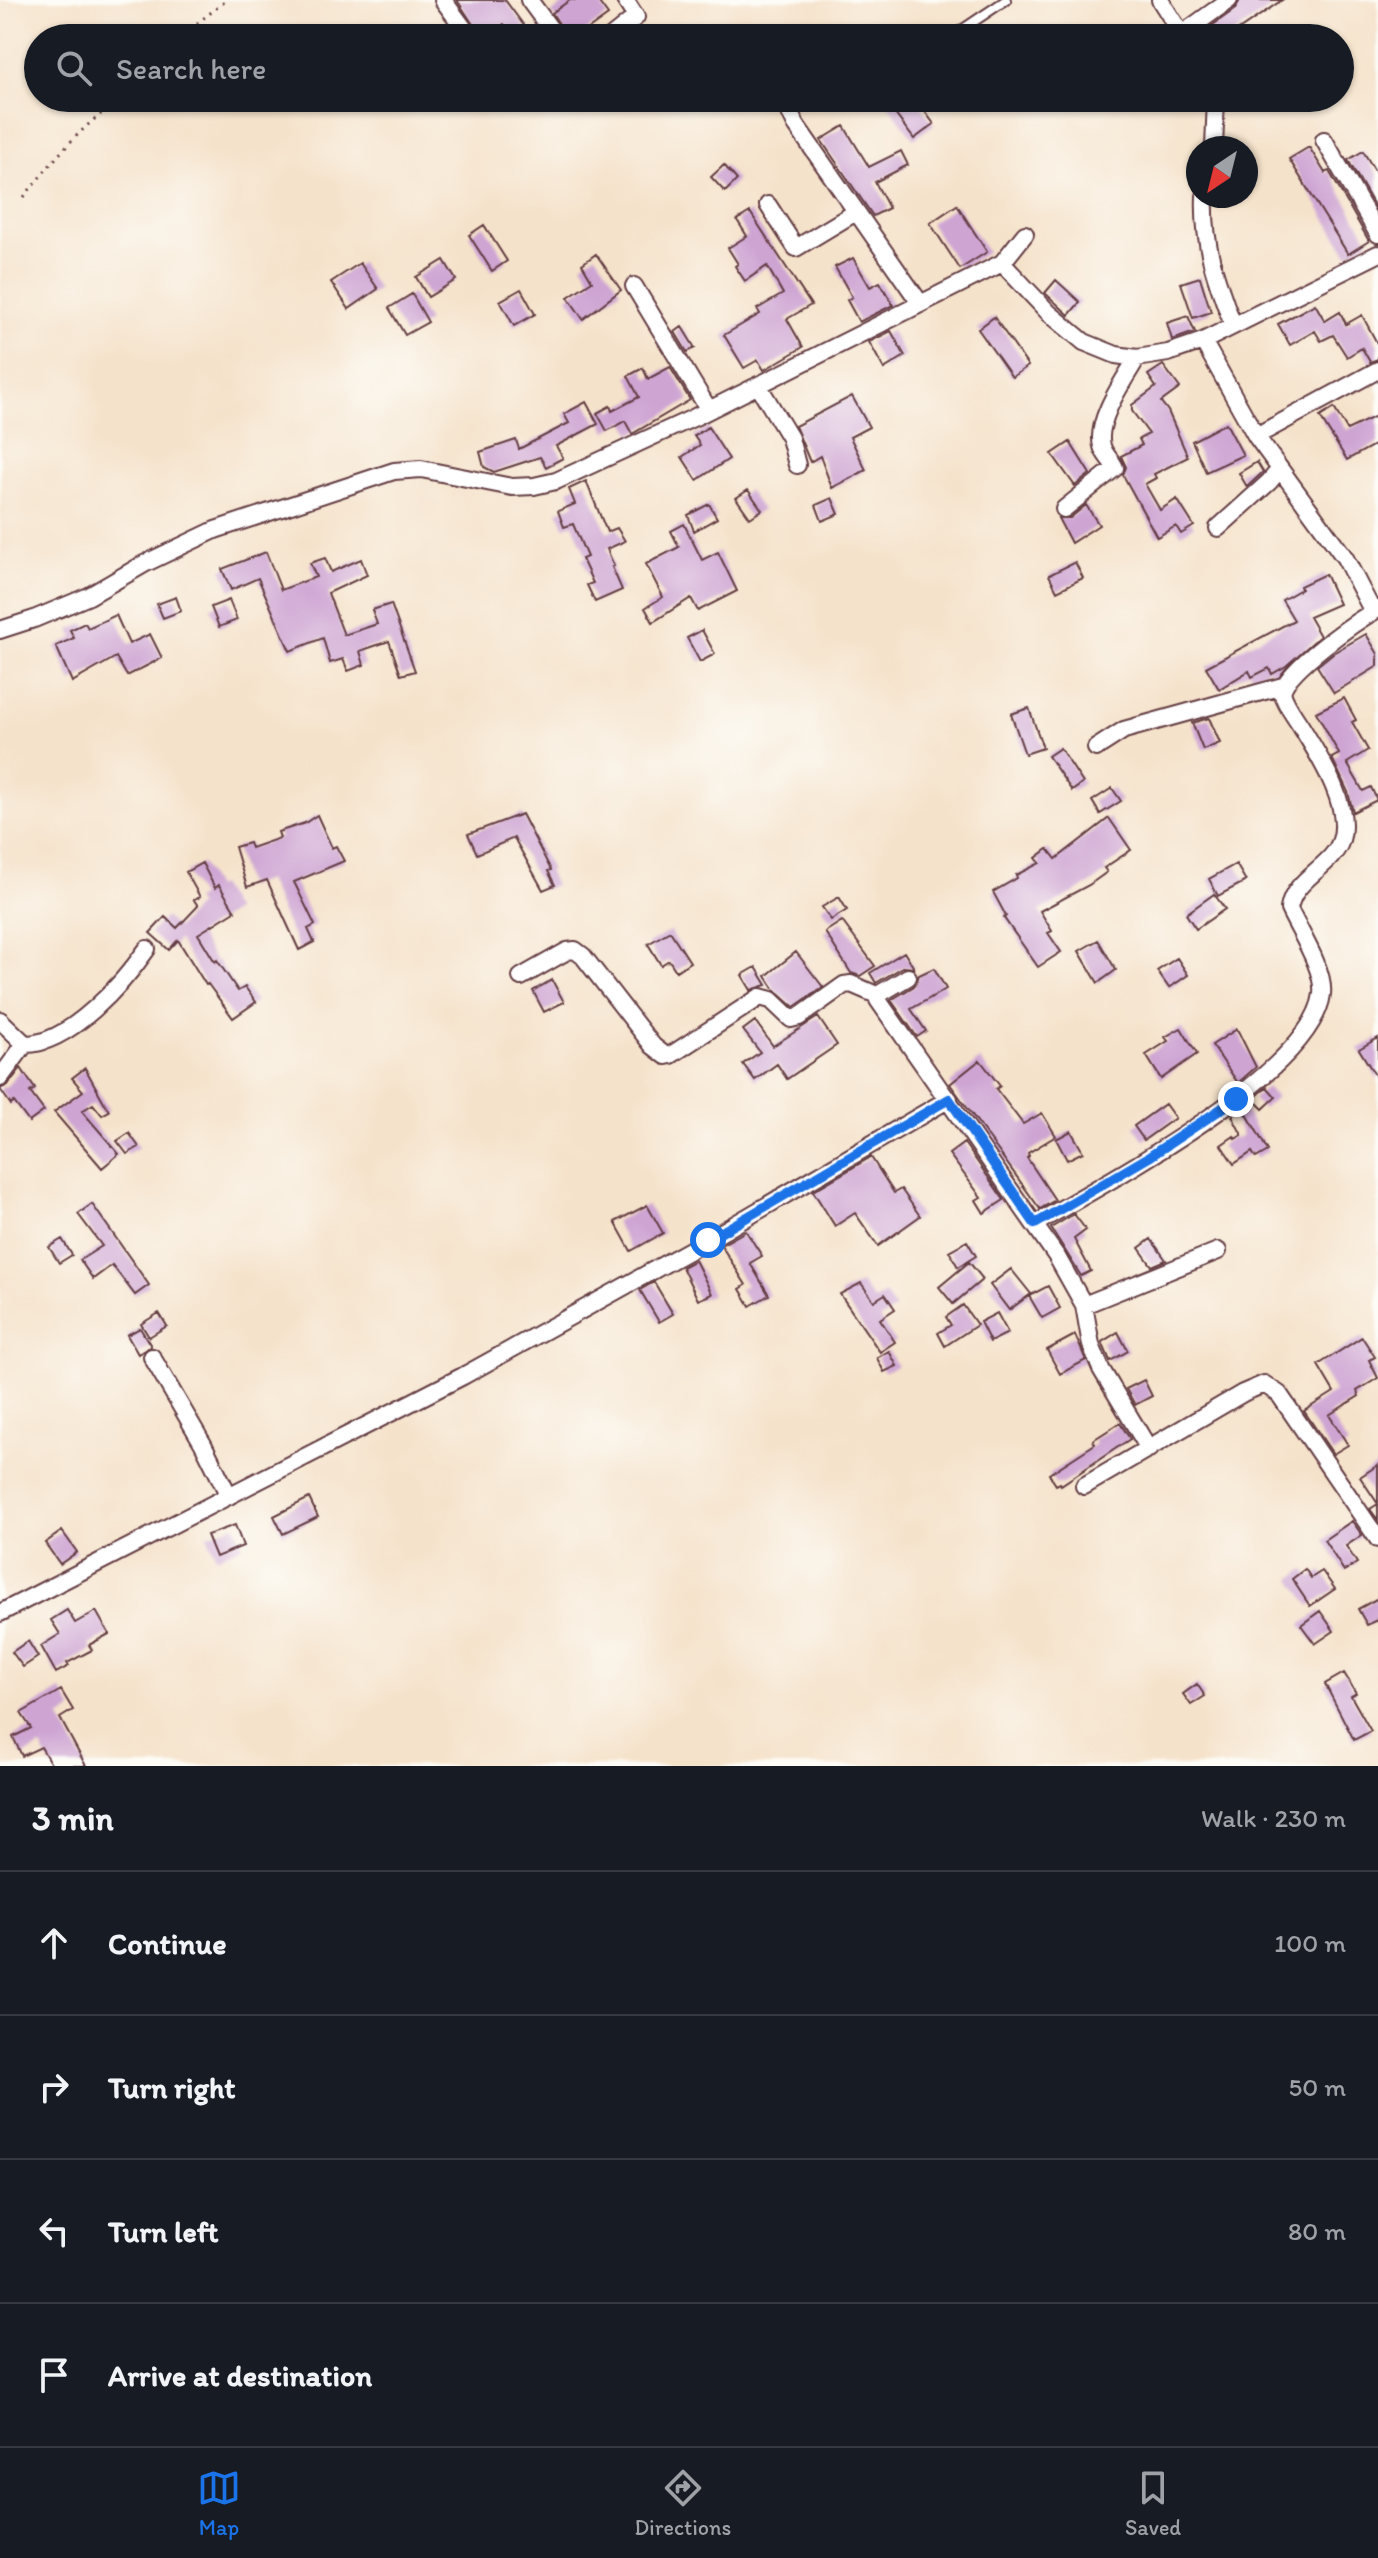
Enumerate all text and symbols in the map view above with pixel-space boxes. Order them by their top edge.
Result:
search box [24,24,1354,112]
icon: search [52,46,96,90]
text: Search here [116,50,266,87]
north arrow [1186,136,1258,208]
route end [1218,1081,1254,1117]
route start [690,1222,726,1258]
text: 3 min [32,1798,114,1839]
text: Walk · 230 m [1201,1802,1346,1834]
icon: ahead [32,1921,76,1965]
text: Continue [108,1925,227,1962]
text: 100 m [1274,1927,1346,1959]
icon: right [32,2065,76,2109]
text: Turn right [108,2069,236,2106]
text: 50 m [1289,2071,1346,2103]
icon: left [32,2209,76,2253]
text: Turn left [108,2213,219,2250]
text: 80 m [1288,2215,1346,2247]
icon: arrive [32,2353,76,2397]
text: Arrive at destination [108,2357,372,2394]
tab: Map [197,2466,241,2541]
tab: Directions [635,2466,731,2541]
tab: Saved [1125,2466,1181,2541]

